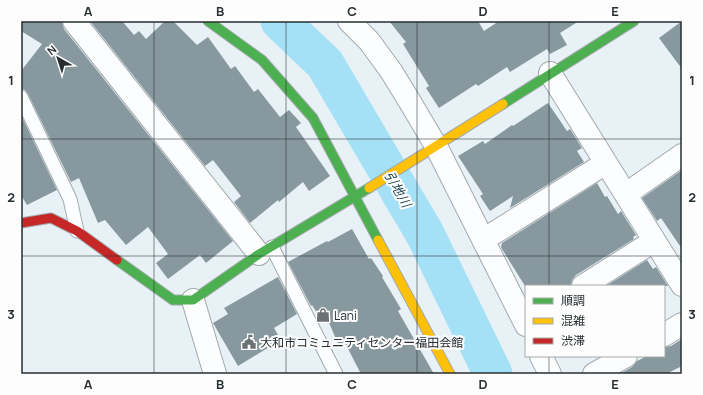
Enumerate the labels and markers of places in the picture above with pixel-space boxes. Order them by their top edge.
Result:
shop icon: Lani [315,307,331,323]
place label: Lani [334,307,357,324]
public building icon: 大和市コミュニティセンター福田会館 [241,334,257,350]
place label: 大和市コミュニティセンター福田会館 [260,334,463,351]

